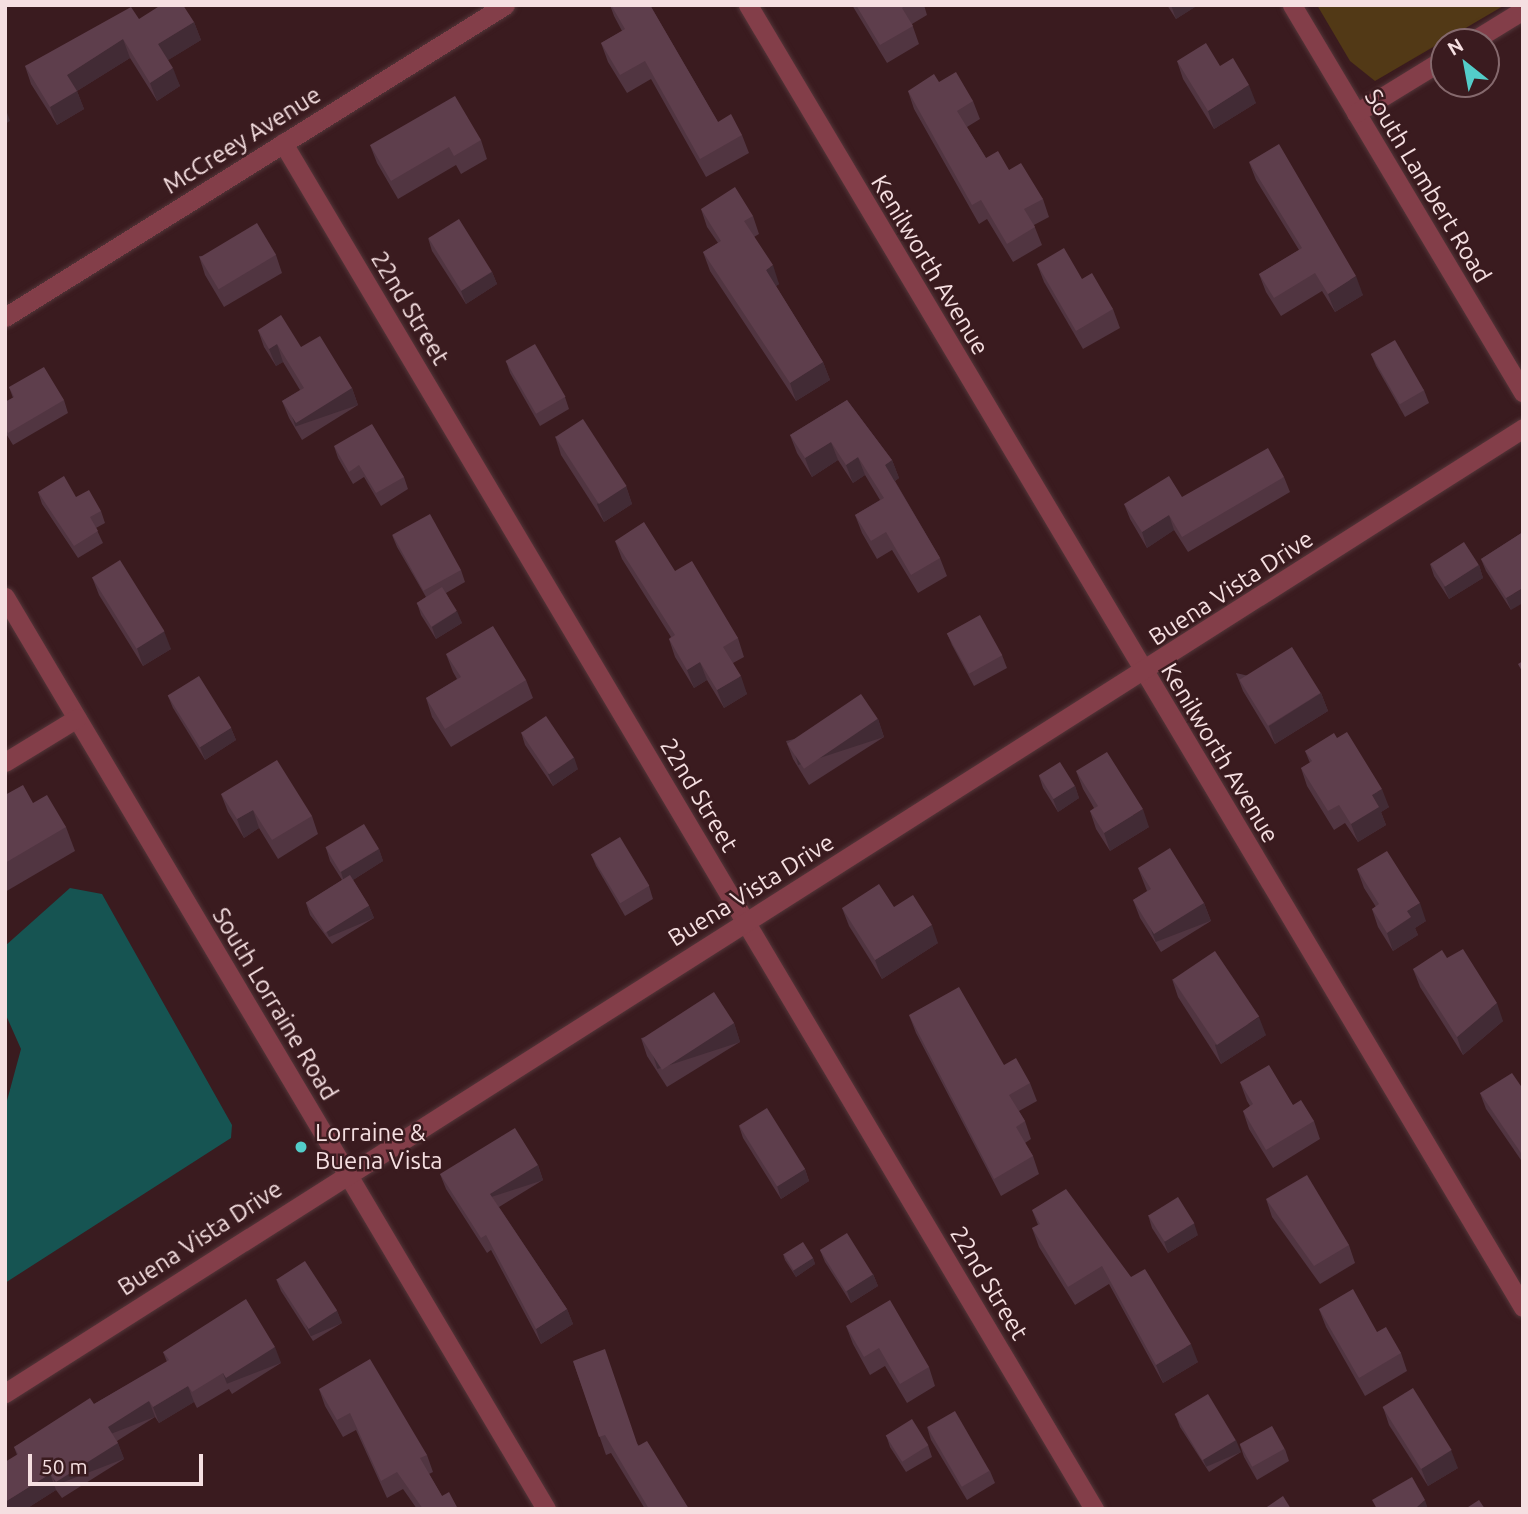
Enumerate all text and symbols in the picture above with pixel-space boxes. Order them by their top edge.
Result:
north arrow [1430,28,1500,98]
text: N [1443,34,1467,60]
street label: McCreey Avenue [158,80,326,200]
street label: South Lambert Road [1359,84,1497,288]
street label: Kenilworth Avenue [865,170,995,360]
street label: 22nd Street [365,246,455,370]
street label: Buena Vista Drive [1144,524,1318,652]
street label: Kenilworth Avenue [1155,658,1285,848]
street label: 22nd Street [654,733,744,857]
street label: Buena Vista Drive [663,827,839,953]
street label: South Lorraine Road [206,903,344,1105]
place label: Lorraine & Buena Vista [315,1119,443,1175]
marker: Lorraine & Buena Vista [293,1139,309,1155]
street label: Buena Vista Drive [113,1174,287,1302]
street label: 22nd Street [944,1221,1034,1345]
scale bar [32,1440,206,1484]
text: 50 m [41,1454,88,1478]

